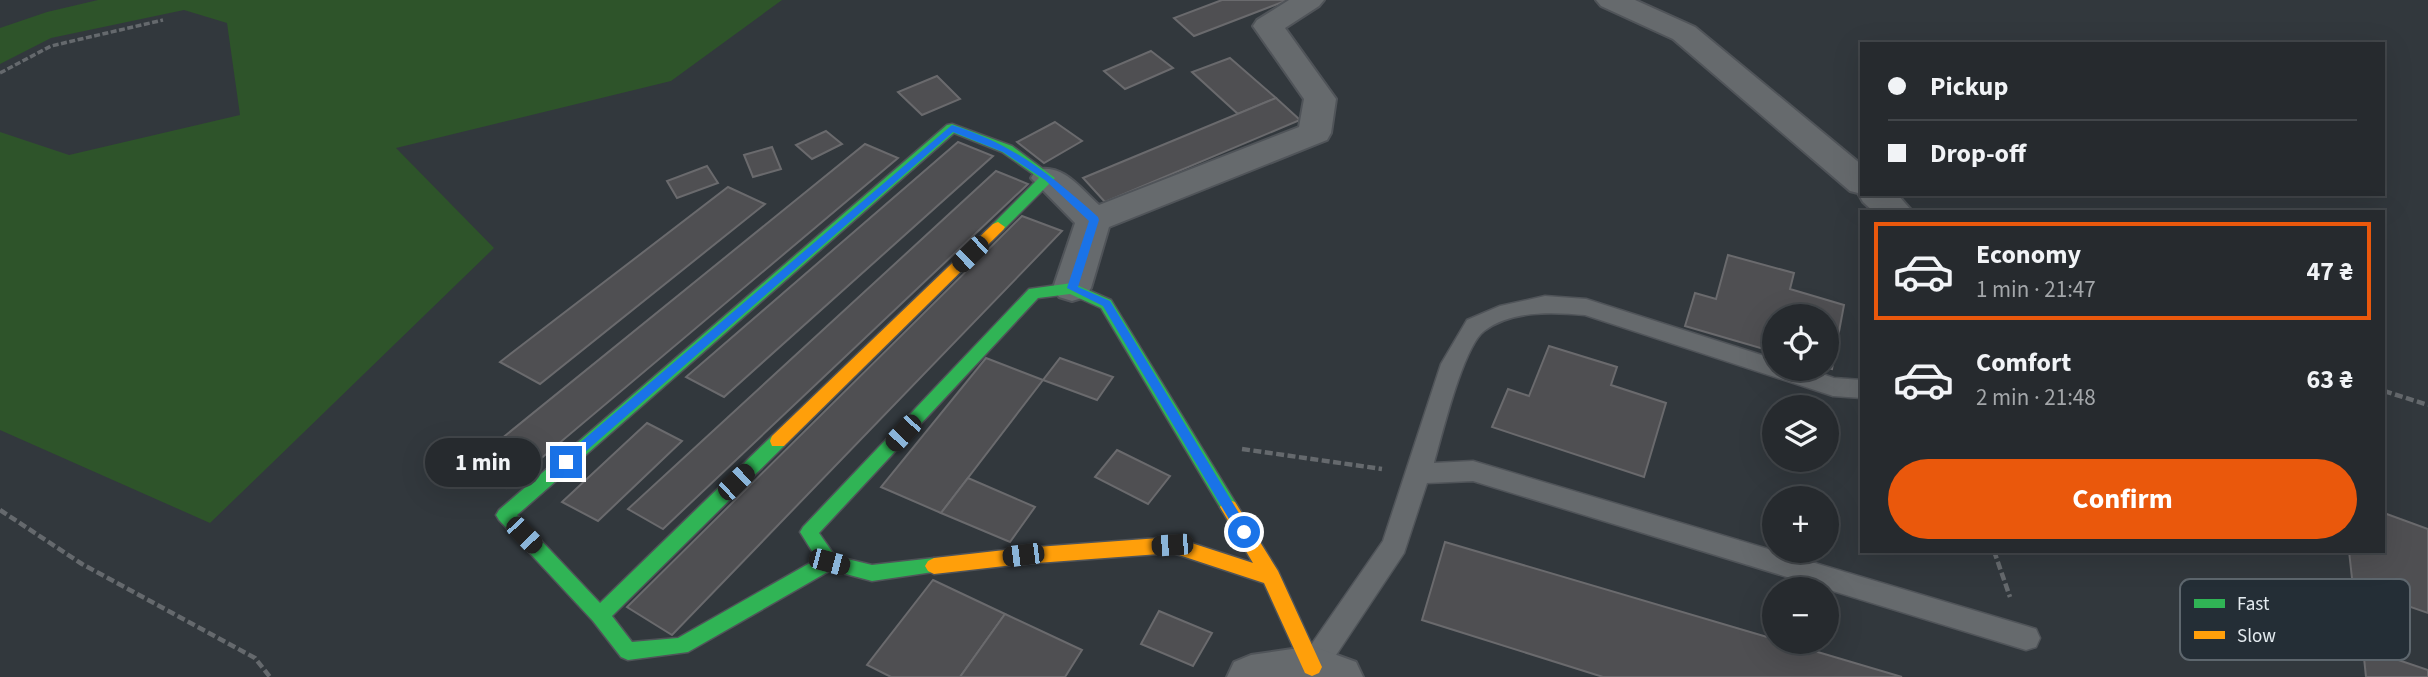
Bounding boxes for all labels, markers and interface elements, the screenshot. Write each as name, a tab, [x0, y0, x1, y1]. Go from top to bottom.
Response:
text: Pickup	[1930, 68, 2008, 105]
text: Drop-off	[1930, 135, 2026, 172]
car	[948, 232, 993, 276]
text: Economy	[1976, 236, 2081, 273]
icon: car	[1892, 240, 1955, 303]
text: 47 ₴	[2307, 253, 2353, 290]
text: 1 min · 21:47	[1976, 273, 2096, 306]
map controls	[1762, 304, 1839, 654]
button: locate	[1762, 304, 1839, 381]
text: Comfort	[1976, 344, 2071, 381]
icon: car	[1892, 348, 1955, 411]
text: 63 ₴	[2307, 361, 2353, 398]
text: 2 min · 21:48	[1976, 381, 2096, 414]
button: layers	[1762, 395, 1839, 472]
car	[881, 410, 926, 456]
callout: 1 min	[426, 438, 542, 486]
text: 1 min	[455, 446, 511, 479]
route end	[550, 446, 582, 478]
button: Confirm	[1888, 459, 2357, 539]
car	[714, 460, 759, 504]
button: +	[1762, 486, 1839, 563]
car	[502, 513, 547, 557]
route start	[1228, 516, 1260, 548]
car	[1151, 533, 1194, 557]
car	[1001, 542, 1046, 568]
car	[806, 546, 853, 578]
button: −	[1762, 577, 1839, 654]
legend	[2180, 579, 2410, 660]
text: Fast	[2237, 591, 2270, 618]
text: Slow	[2237, 623, 2276, 650]

